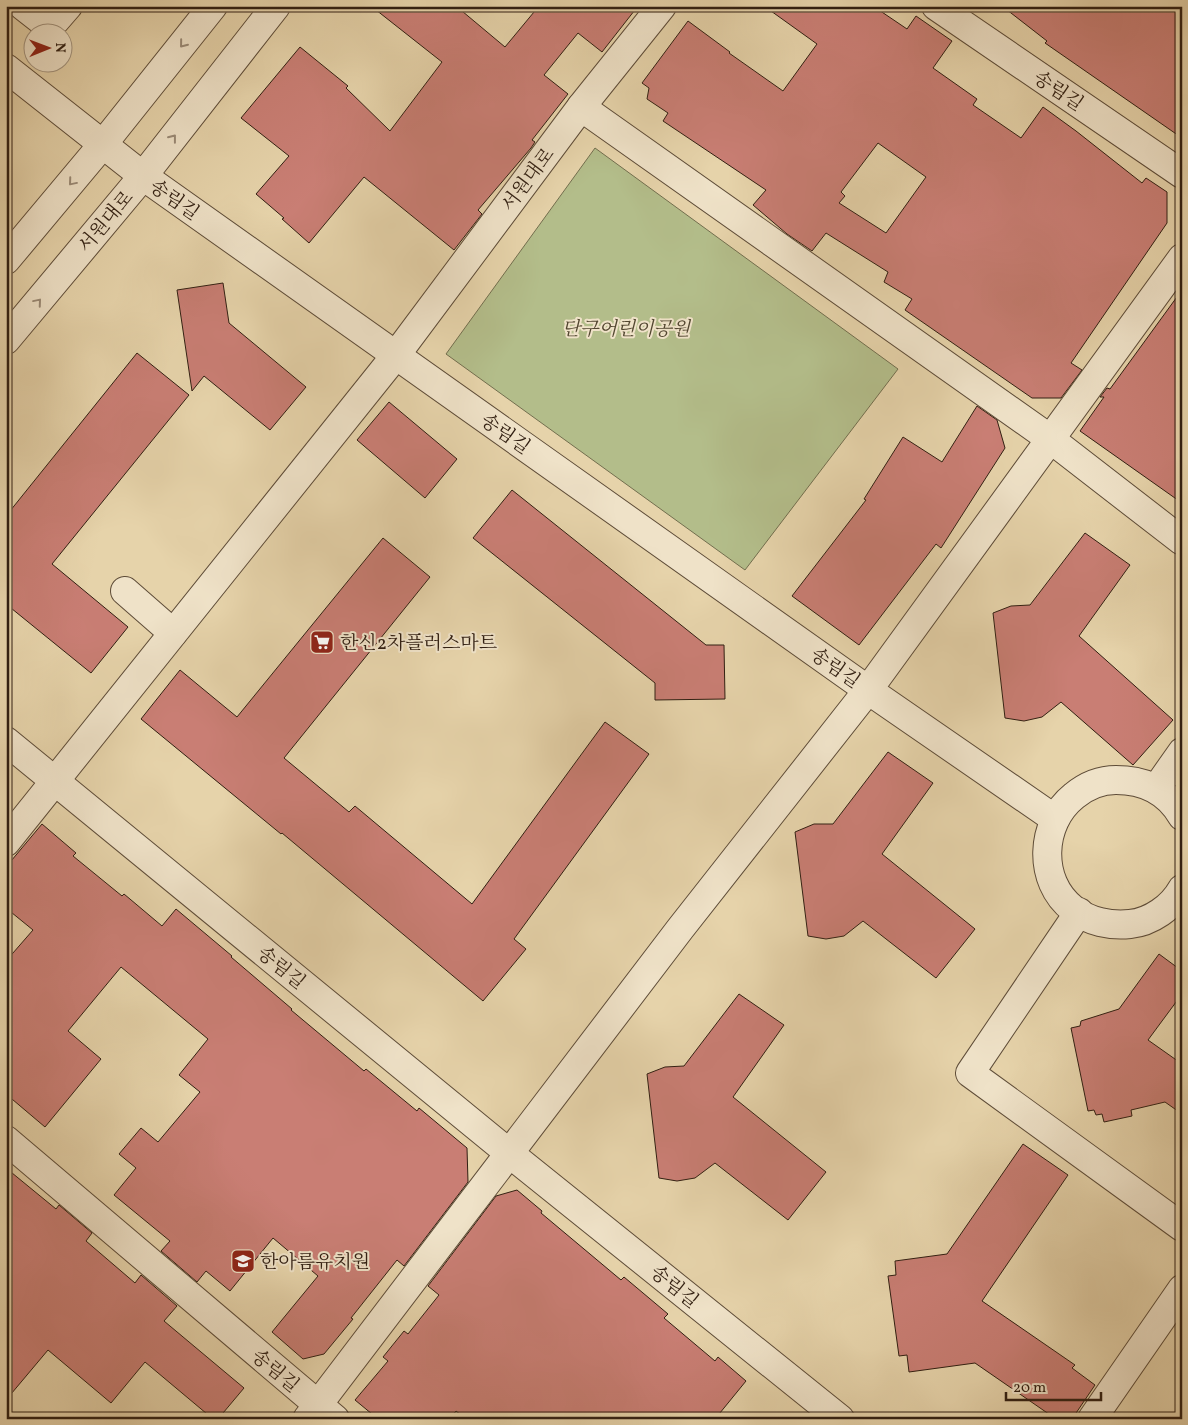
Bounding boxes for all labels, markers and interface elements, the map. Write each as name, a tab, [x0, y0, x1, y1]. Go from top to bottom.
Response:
north arrow	[22, 22, 72, 72]
one-way arrow	[179, 39, 188, 48]
text: N	[50, 43, 69, 53]
street label: 송림길	[1028, 65, 1088, 118]
one-way arrow	[168, 134, 177, 143]
street label: 서원대로	[496, 143, 561, 217]
street label: 송림길	[144, 174, 204, 227]
one-way arrow	[68, 176, 77, 185]
street label: 서원대로	[73, 186, 140, 259]
one-way arrow	[32, 299, 41, 308]
park label: 단구어린이공원	[562, 317, 692, 343]
street label: 송림길	[475, 408, 535, 461]
supermarket icon: 한신2차플러스마트	[309, 629, 335, 655]
place label: 한신2차플러스마트	[340, 631, 497, 657]
street label: 송림길	[805, 642, 865, 695]
street label: 송림길	[251, 941, 310, 996]
school or university icon: 한아름유치원	[230, 1248, 256, 1274]
place label: 한아름유치원	[260, 1250, 370, 1276]
street label: 송림길	[644, 1260, 703, 1315]
street label: 송림길	[245, 1344, 304, 1399]
scale bar	[1006, 1370, 1100, 1402]
text: 20 m	[1013, 1378, 1046, 1399]

